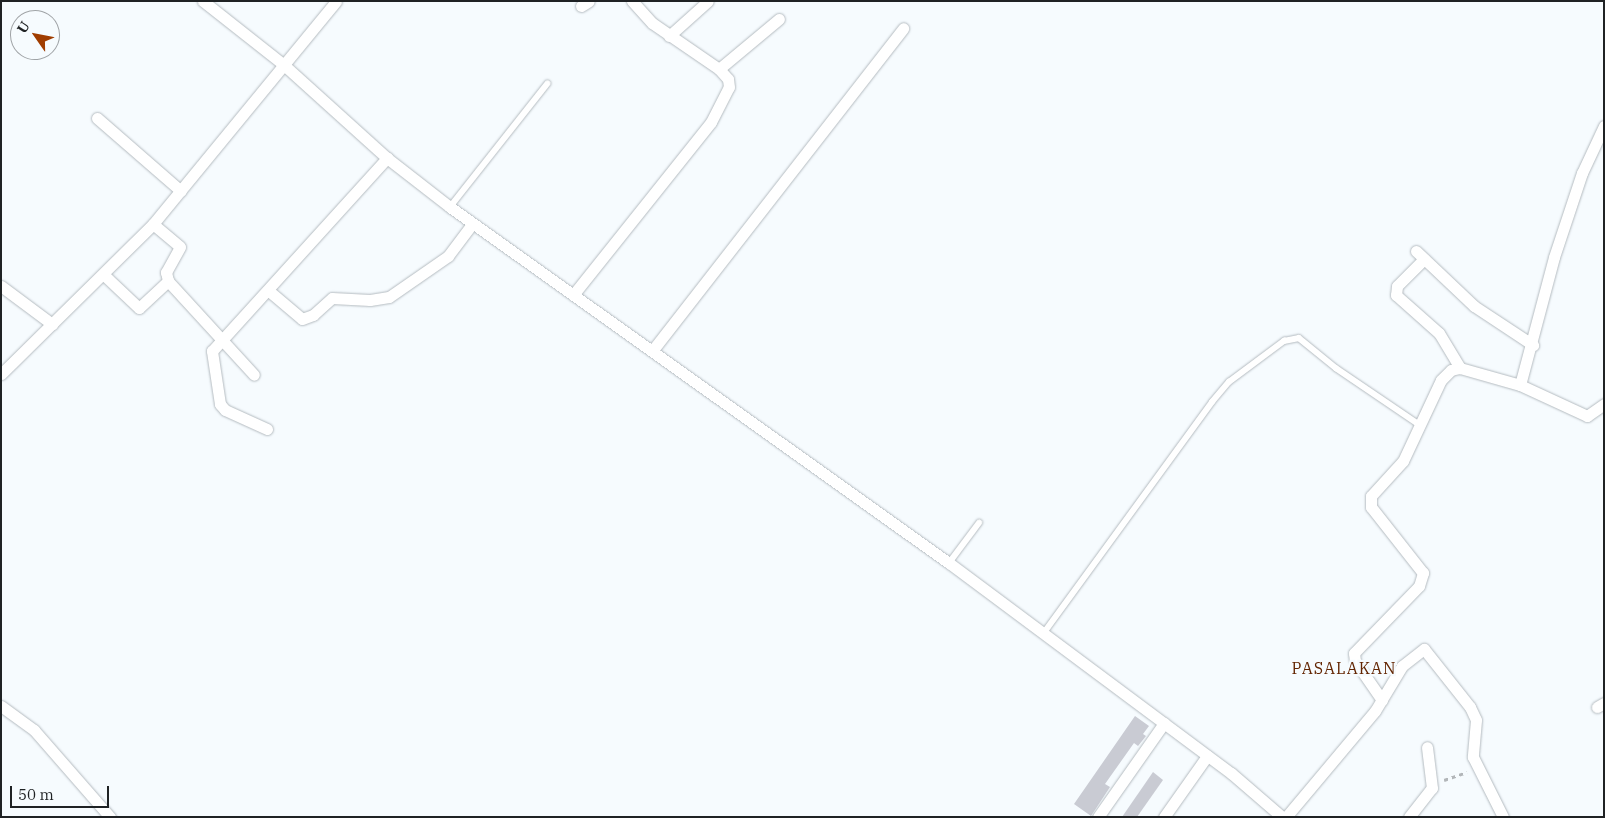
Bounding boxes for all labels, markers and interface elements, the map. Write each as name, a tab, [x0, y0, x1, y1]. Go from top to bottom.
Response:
north arrow	[10, 10, 60, 60]
text: U	[13, 18, 34, 37]
district label: PASALAKAN	[1290, 658, 1398, 678]
scale bar	[12, 776, 111, 808]
text: 50 m	[18, 785, 54, 804]

